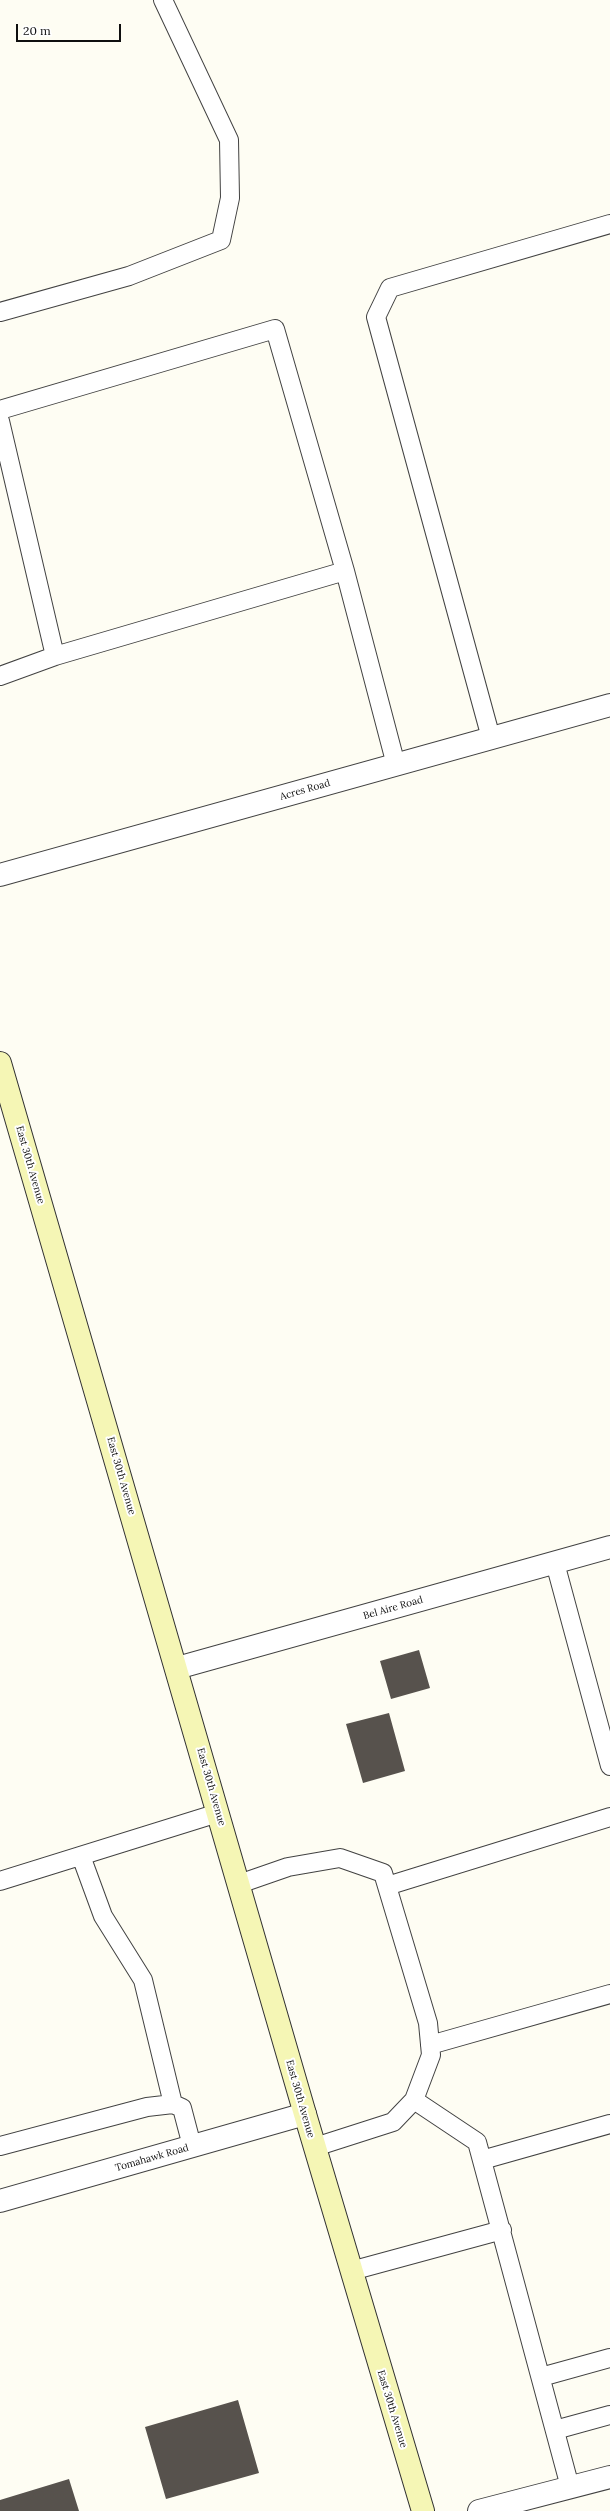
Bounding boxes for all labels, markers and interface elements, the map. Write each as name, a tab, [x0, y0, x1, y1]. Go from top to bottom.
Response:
scale bar	[18, 16, 123, 42]
text: 20 m	[23, 23, 51, 38]
street label: Acres Road	[278, 777, 332, 803]
street label: East 30th Avenue	[13, 1125, 47, 1205]
street label: East 30th Avenue	[104, 1436, 138, 1516]
street label: Bel Aire Road	[362, 1594, 424, 1622]
street label: East 30th Avenue	[194, 1747, 228, 1827]
street label: East 30th Avenue	[283, 2059, 317, 2139]
street label: Tomahawk Road	[114, 2142, 190, 2174]
street label: East 30th Avenue	[374, 2369, 410, 2449]

